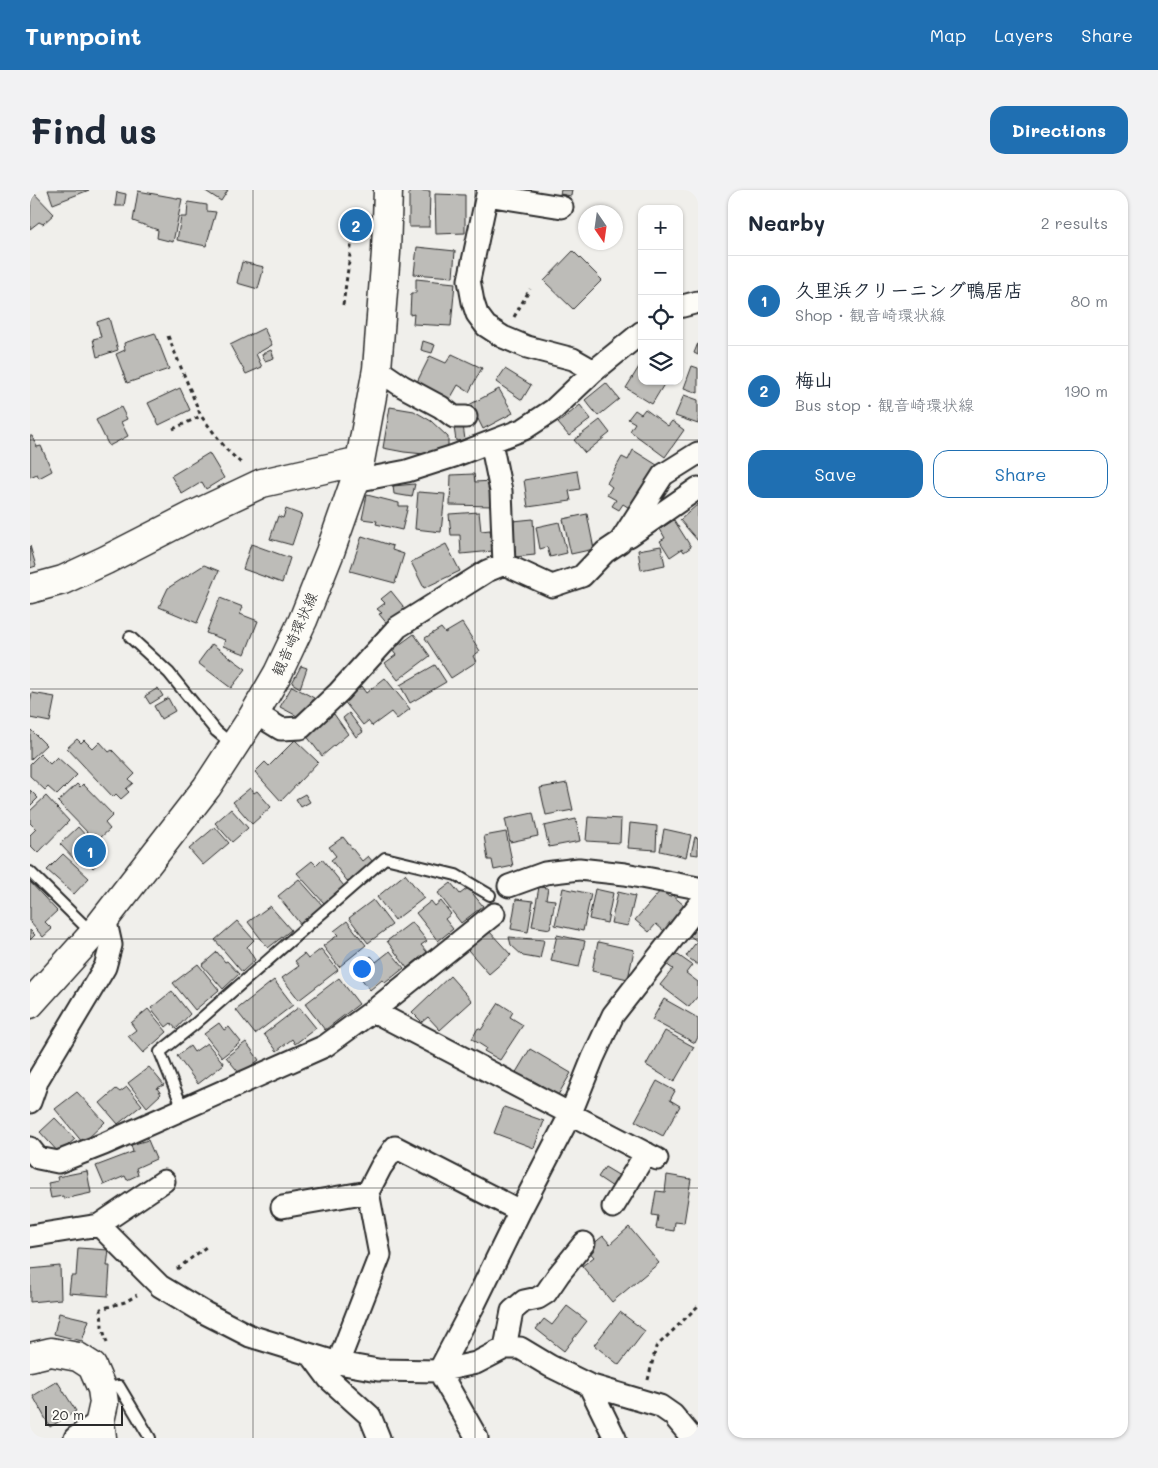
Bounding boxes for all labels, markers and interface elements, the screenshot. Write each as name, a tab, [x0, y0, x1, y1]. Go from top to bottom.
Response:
text: Turnpoint	[25, 20, 141, 51]
text: Map	[930, 23, 966, 47]
text: Layers	[994, 23, 1053, 47]
text: Share	[1081, 23, 1133, 47]
button: Directions	[990, 106, 1128, 154]
text: Find us	[30, 107, 157, 153]
north arrow	[578, 205, 623, 250]
map controls	[638, 205, 683, 385]
button: +	[638, 205, 683, 250]
pin: 2	[340, 206, 372, 244]
text: Nearby	[748, 209, 825, 236]
text: 2 results	[1041, 212, 1108, 233]
button: −	[638, 250, 683, 295]
text: 久里浜クリーニング鴨居店	[795, 277, 1023, 302]
text: 1	[760, 290, 768, 311]
text: 80 m	[1071, 290, 1108, 311]
button: locate	[638, 295, 683, 340]
text: Shop · 観音崎環状線	[795, 304, 946, 325]
button: layers	[638, 340, 683, 385]
text: 梅山	[795, 367, 833, 392]
text: 2	[760, 380, 768, 401]
text: 190 m	[1064, 380, 1108, 401]
text: Bus stop · 観音崎環状線	[795, 394, 974, 415]
button: Save	[748, 450, 923, 498]
button: Share	[933, 450, 1108, 498]
street label: 観音崎環状線	[267, 588, 322, 679]
pin: 1	[74, 832, 106, 870]
your location	[349, 956, 375, 982]
scale bar	[45, 1403, 122, 1426]
text: 20 m	[52, 1405, 84, 1424]

